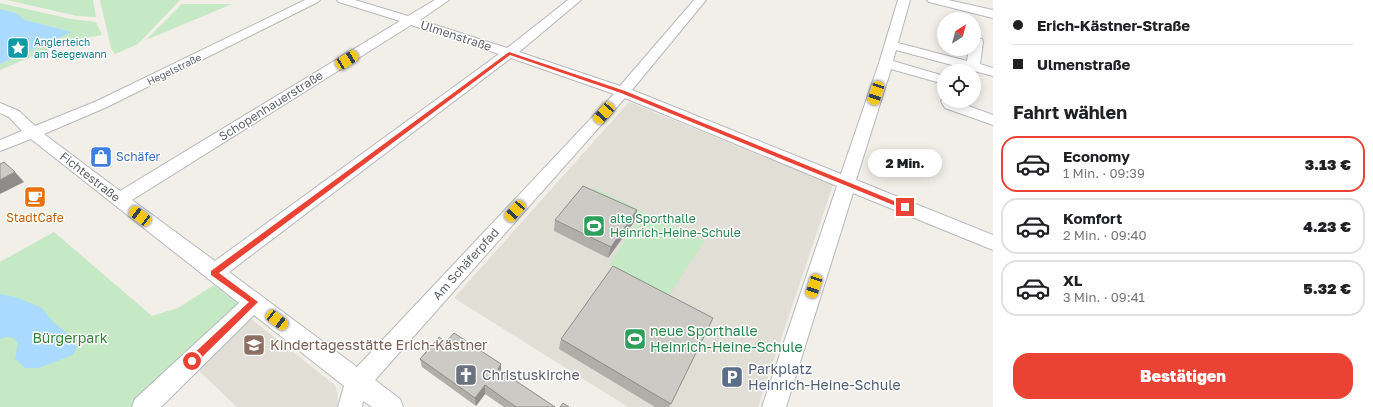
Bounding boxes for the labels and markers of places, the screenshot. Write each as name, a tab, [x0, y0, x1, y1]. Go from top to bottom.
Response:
place icon: Anglerteich am Seegewann	[5, 35, 31, 61]
place label: Anglerteich am Seegewann	[34, 36, 107, 60]
shop icon: Schäfer	[88, 144, 114, 170]
place label: Schäfer	[116, 149, 161, 164]
cafe icon: StadtCafe	[22, 184, 48, 210]
place label: StadtCafe	[6, 210, 64, 225]
place label: alte Sporthalle Heinrich-Heine-Schule	[610, 211, 741, 240]
sports icon: alte Sporthalle Heinrich-Heine-Schule	[581, 213, 607, 239]
place label: neue Sporthalle Heinrich-Heine-Schule	[650, 322, 803, 355]
sports icon: neue Sporthalle Heinrich-Heine-Schule	[622, 326, 648, 352]
school or university icon: Kindertagesstätte Erich-Kästner	[241, 332, 267, 358]
place label: Kindertagesstätte Erich-Kästner	[270, 336, 488, 353]
place label: Parkplatz Heinrich-Heine-Schule	[748, 360, 901, 393]
church icon: Christuskirche	[453, 362, 479, 388]
parking icon: Parkplatz Heinrich-Heine-Schule	[719, 364, 745, 390]
place label: Christuskirche	[482, 366, 580, 383]

